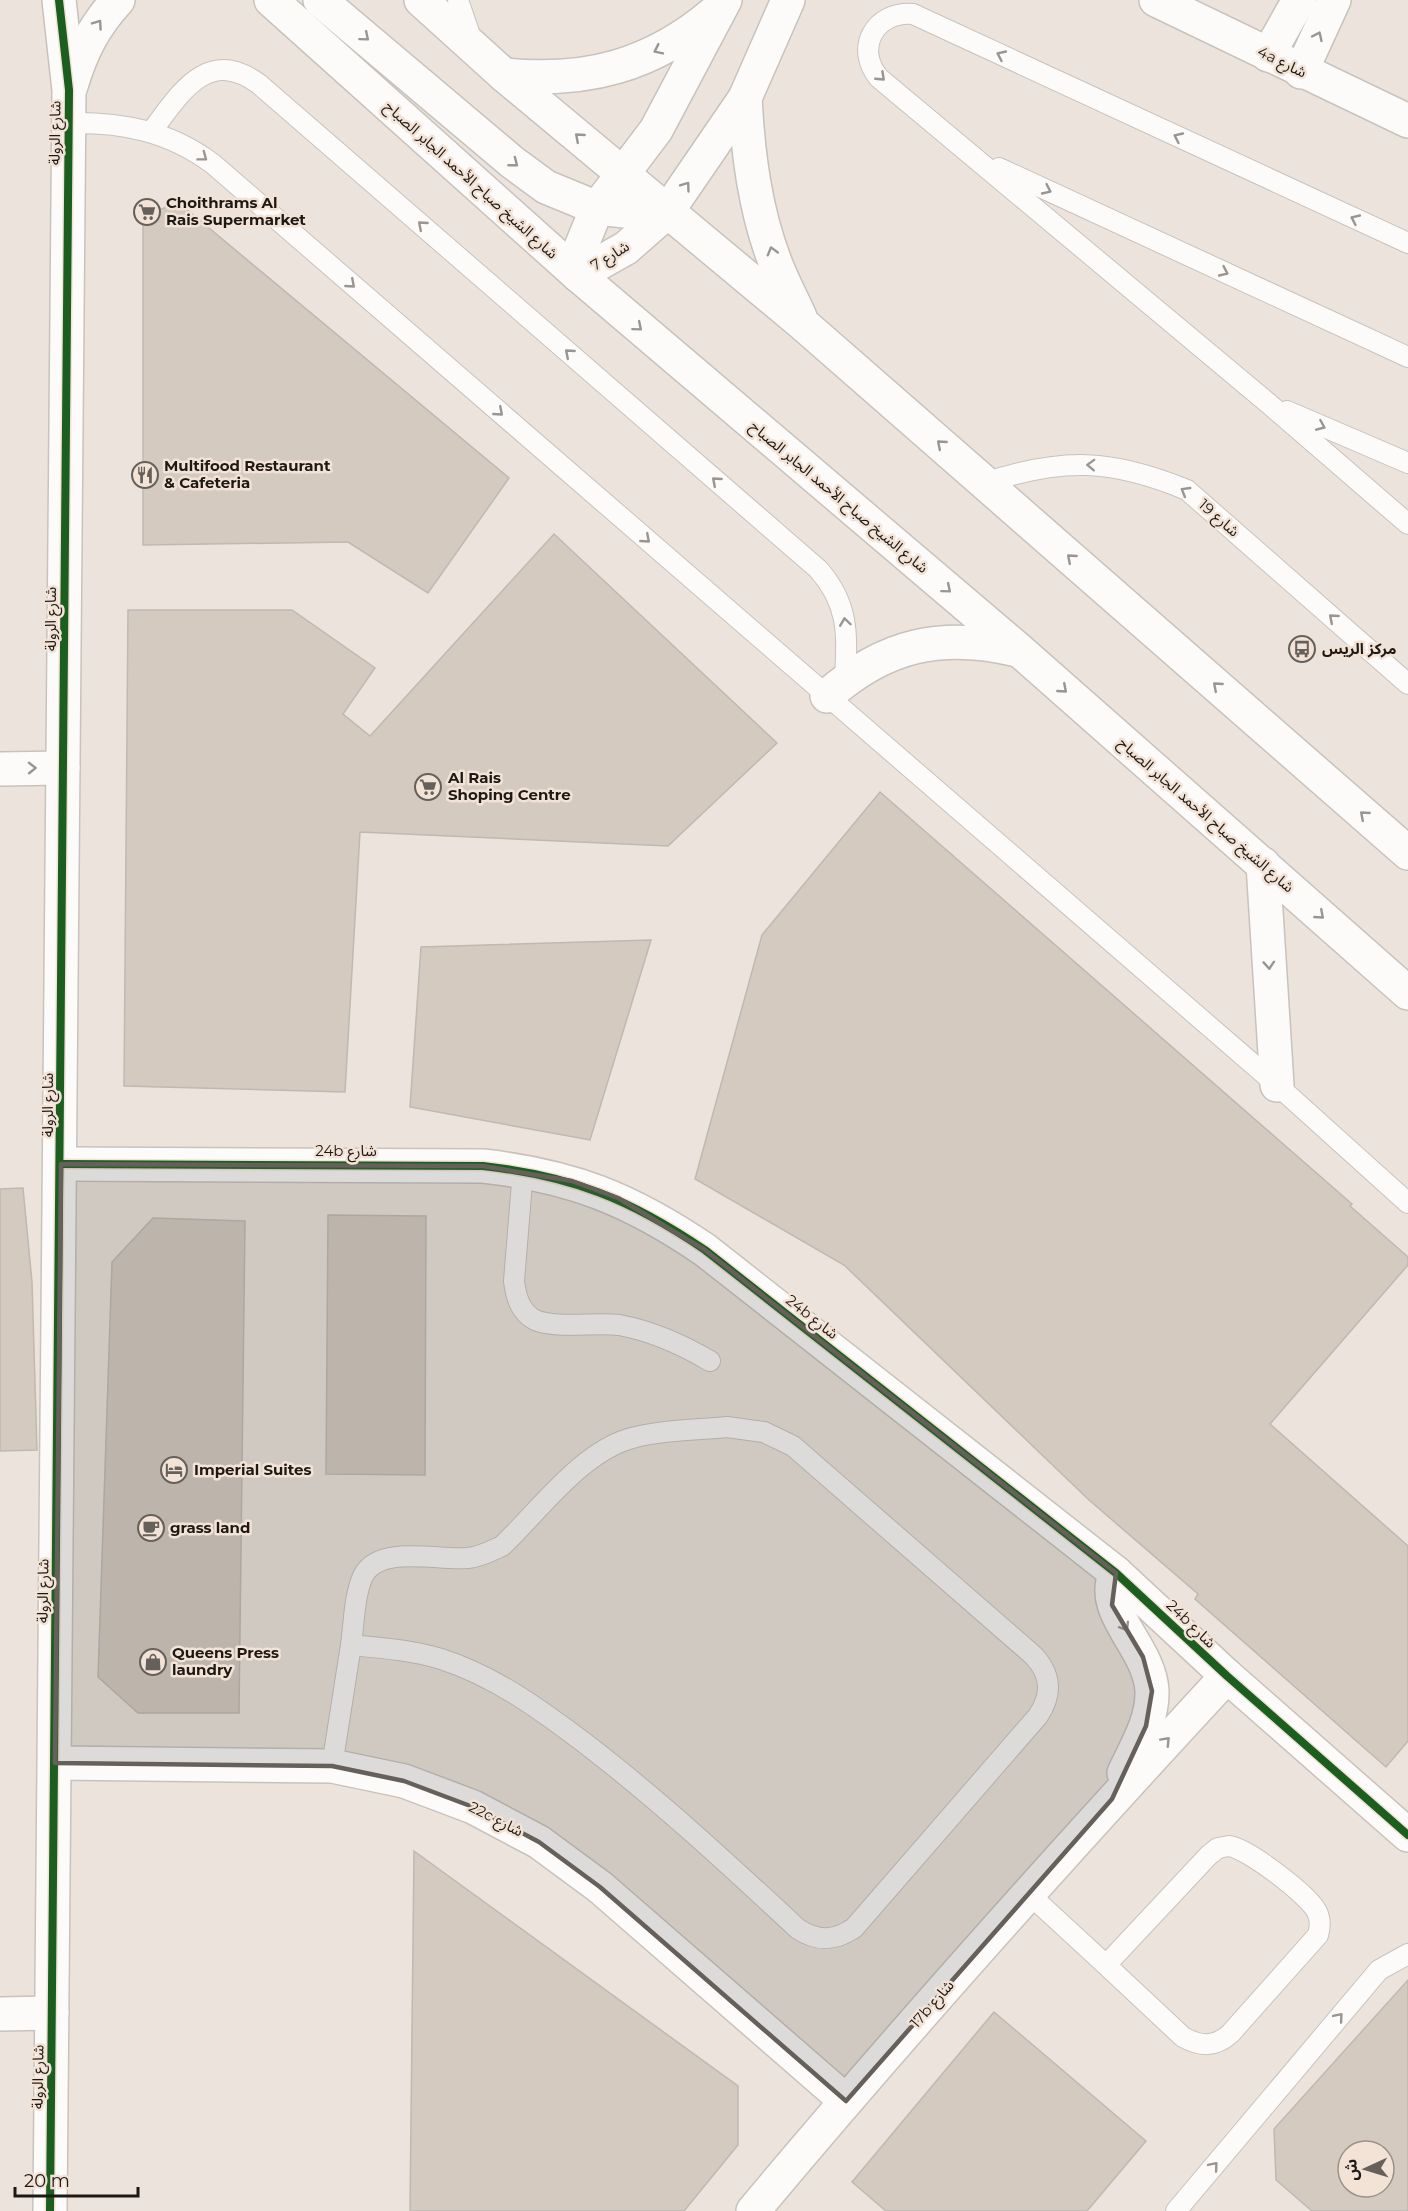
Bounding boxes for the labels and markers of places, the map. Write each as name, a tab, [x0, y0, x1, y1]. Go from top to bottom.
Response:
place label: Choithrams Al Rais Supermarket	[166, 193, 306, 229]
supermarket icon: Choithrams Al Rais Supermarket	[132, 197, 162, 227]
place label: Multifood Restaurant & Cafeteria	[164, 456, 331, 492]
restaurant icon: Multifood Restaurant & Cafeteria	[130, 460, 160, 490]
bus stop icon: مركز الريس	[1287, 634, 1317, 664]
place label: مركز الريس	[1322, 639, 1397, 658]
place label: Al Rais Shoping Centre	[447, 768, 571, 804]
supermarket icon: Al Rais Shoping Centre	[413, 772, 443, 802]
hotel icon: Imperial Suites	[159, 1455, 189, 1485]
place label: Imperial Suites	[194, 1460, 312, 1479]
cafe icon: grass land	[136, 1513, 166, 1543]
place label: grass land	[170, 1518, 250, 1537]
place label: Queens Press laundry	[172, 1643, 279, 1679]
shop icon: Queens Press laundry	[138, 1647, 168, 1677]

